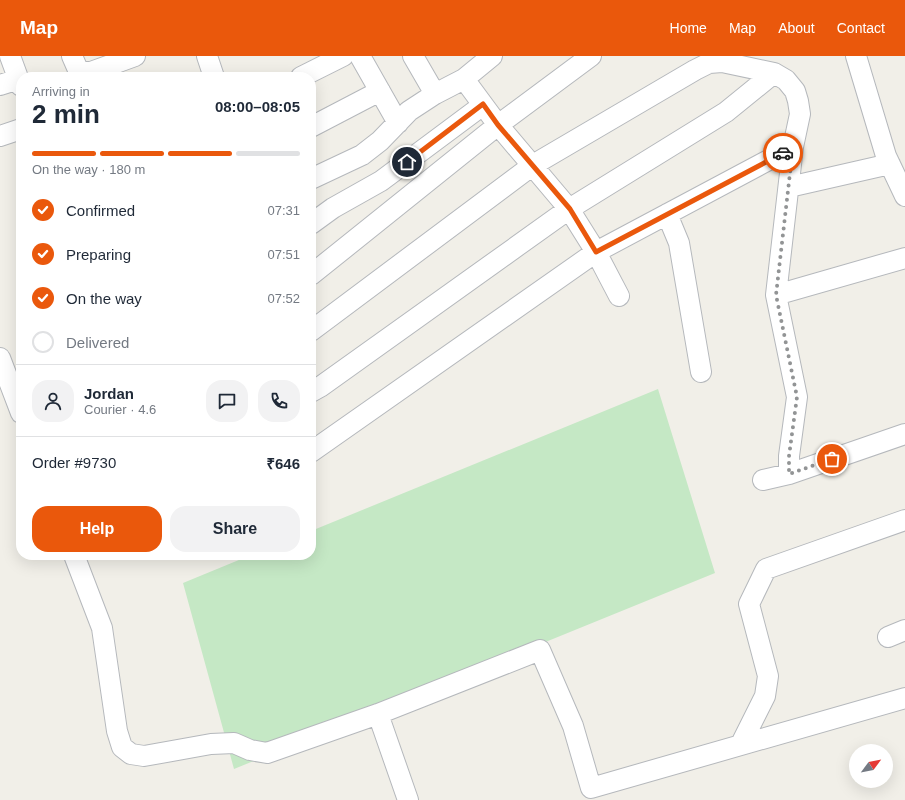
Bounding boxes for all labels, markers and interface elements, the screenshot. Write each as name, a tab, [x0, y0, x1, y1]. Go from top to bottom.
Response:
text: Map	[20, 17, 58, 38]
text: Home	[670, 20, 707, 36]
text: Map	[729, 20, 756, 36]
text: About	[778, 20, 815, 36]
text: Contact	[837, 20, 885, 36]
text: Arriving in	[32, 84, 90, 99]
text: 08:00–08:05	[215, 98, 300, 115]
text: 2 min	[32, 99, 100, 129]
courier	[763, 133, 803, 173]
icon: car	[772, 142, 794, 164]
pin	[390, 145, 424, 179]
icon: home	[396, 151, 418, 173]
text: On the way · 180 m	[32, 162, 145, 177]
icon: check	[32, 199, 54, 221]
text: Confirmed	[66, 202, 135, 219]
text: 07:31	[267, 203, 300, 218]
icon: check	[32, 243, 54, 265]
text: Preparing	[66, 246, 131, 263]
text: 07:51	[267, 247, 300, 262]
icon: check	[32, 287, 54, 309]
text: On the way	[66, 290, 142, 307]
text: 07:52	[267, 291, 300, 306]
text: Delivered	[66, 334, 129, 351]
button: person	[32, 380, 74, 422]
button: chat	[206, 380, 248, 422]
button: phone	[258, 380, 300, 422]
text: Jordan	[84, 385, 134, 402]
text: Courier · 4.6	[84, 402, 156, 417]
pin	[815, 442, 849, 476]
icon: bag	[821, 448, 843, 470]
text: Order #9730	[32, 454, 116, 471]
text: ₹646	[266, 455, 300, 472]
button: Help	[32, 506, 162, 552]
button: Share	[170, 506, 300, 552]
north arrow	[849, 744, 893, 788]
map controls	[849, 744, 893, 788]

